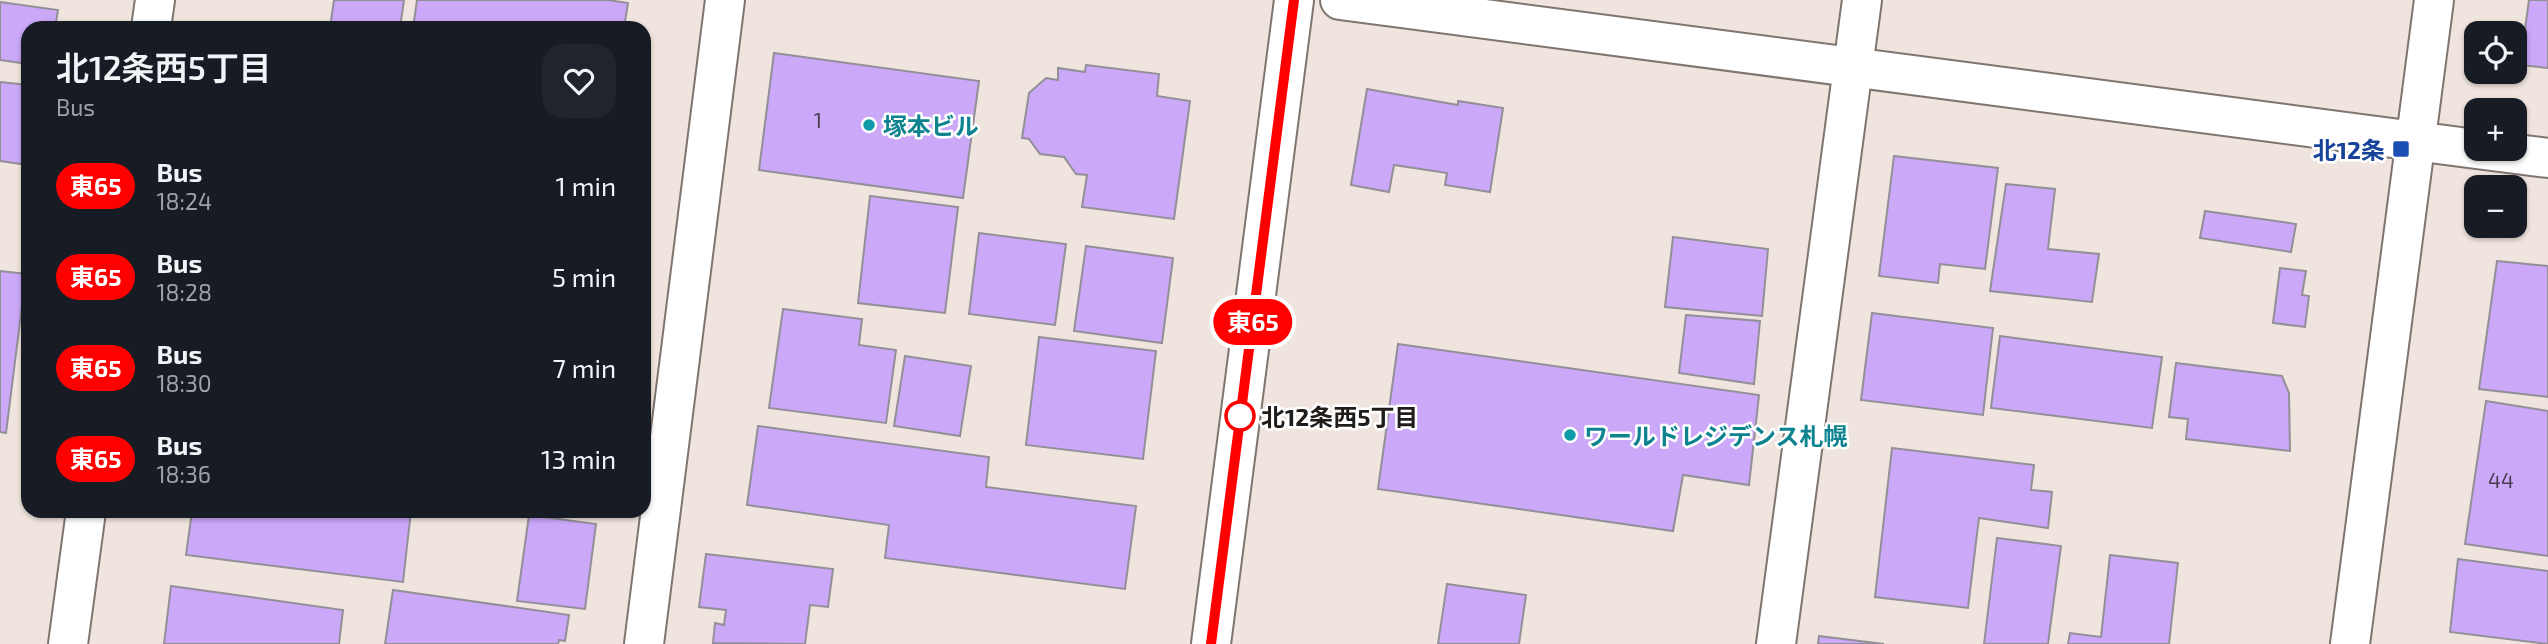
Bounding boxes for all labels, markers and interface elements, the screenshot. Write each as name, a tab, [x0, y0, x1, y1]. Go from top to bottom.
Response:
map controls	[2464, 21, 2527, 238]
button: locate	[2464, 21, 2527, 84]
button: heart	[542, 44, 616, 118]
text: 北12条西5丁目	[56, 47, 272, 87]
text: Bus	[56, 93, 95, 121]
button: +	[2464, 98, 2527, 161]
house number: 1	[814, 107, 822, 132]
place label: 塚本ビル	[883, 111, 979, 140]
marker: 塚本ビル	[861, 117, 877, 133]
place label: 北12条	[2313, 135, 2385, 164]
marker: 北12条	[2391, 139, 2411, 159]
text: Bus	[156, 156, 202, 187]
text: 1 min	[556, 170, 616, 201]
text: 東65	[70, 171, 121, 200]
button: −	[2464, 175, 2527, 238]
text: 18:24	[156, 187, 212, 215]
text: Bus	[156, 247, 202, 278]
text: 5 min	[552, 261, 616, 292]
text: 東65	[70, 262, 121, 291]
text: 18:28	[156, 278, 212, 306]
line badge: 東65	[1213, 299, 1293, 345]
text: 東65	[1227, 307, 1279, 336]
text: Bus	[156, 338, 202, 369]
text: 7 min	[553, 352, 616, 383]
text: 東65	[70, 353, 121, 382]
text: 18:30	[156, 369, 212, 397]
marker: 北12条西5丁目	[1225, 401, 1255, 431]
place label: 北12条西5丁目	[1261, 402, 1419, 431]
place label: ワールドレジデンス札幌	[1584, 421, 1848, 450]
marker: ワールドレジデンス札幌	[1562, 427, 1578, 443]
text: Bus	[156, 429, 202, 460]
text: 13 min	[541, 443, 616, 474]
text: 東65	[70, 444, 121, 473]
text: 18:36	[156, 460, 211, 488]
house number: 44	[2488, 467, 2514, 492]

